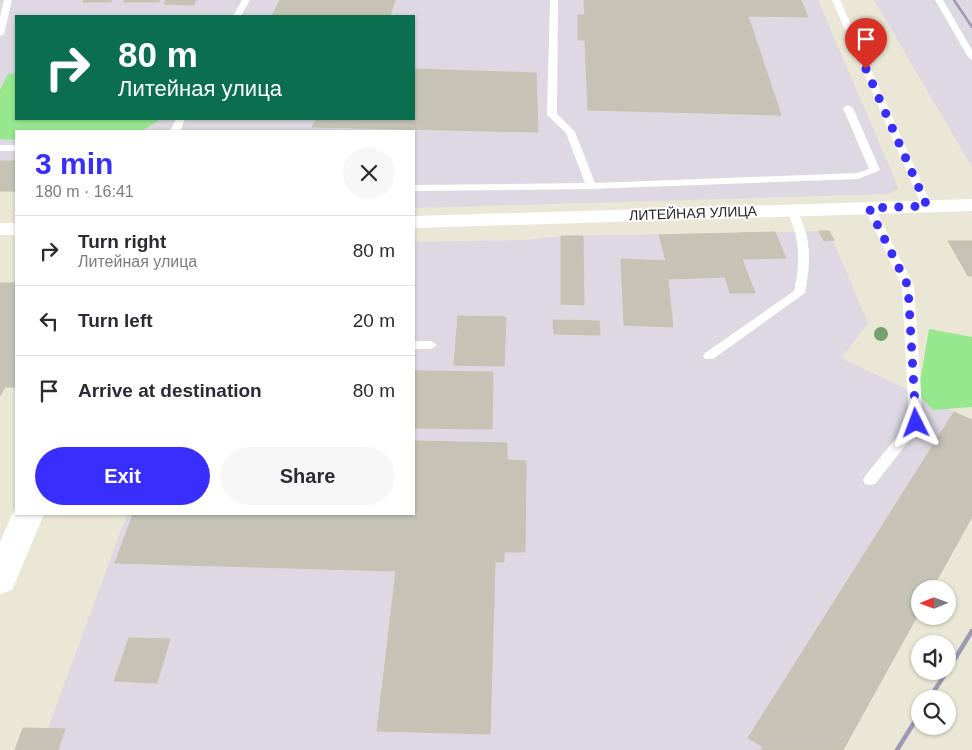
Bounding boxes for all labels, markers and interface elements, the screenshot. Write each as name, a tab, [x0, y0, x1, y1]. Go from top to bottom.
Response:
pin	[845, 18, 887, 69]
icon: arrive	[852, 25, 880, 53]
icon: right	[35, 35, 100, 100]
text: 80 m	[118, 35, 198, 74]
text: Литейная улица	[118, 76, 282, 101]
text: 3 min	[35, 147, 113, 180]
button: close	[343, 147, 395, 199]
text: 180 m · 16:41	[35, 183, 134, 200]
street label: ЛИТЕЙНАЯ УЛИЦА	[629, 202, 758, 223]
text: Turn right	[78, 231, 166, 252]
icon: right	[35, 237, 63, 265]
text: 80 m	[353, 240, 395, 261]
text: Литейная улица	[78, 253, 197, 270]
icon: left	[35, 307, 63, 335]
text: Turn left	[78, 310, 153, 331]
text: 20 m	[353, 310, 395, 331]
icon: arrive	[35, 377, 63, 405]
text: Arrive at destination	[78, 380, 262, 401]
text: 80 m	[353, 380, 395, 401]
position arrow	[889, 396, 941, 448]
button: Exit	[35, 447, 210, 505]
button: Share	[220, 447, 395, 505]
north arrow	[911, 580, 956, 625]
map controls	[911, 580, 956, 735]
button: sound	[911, 635, 956, 680]
button: search	[911, 690, 956, 735]

